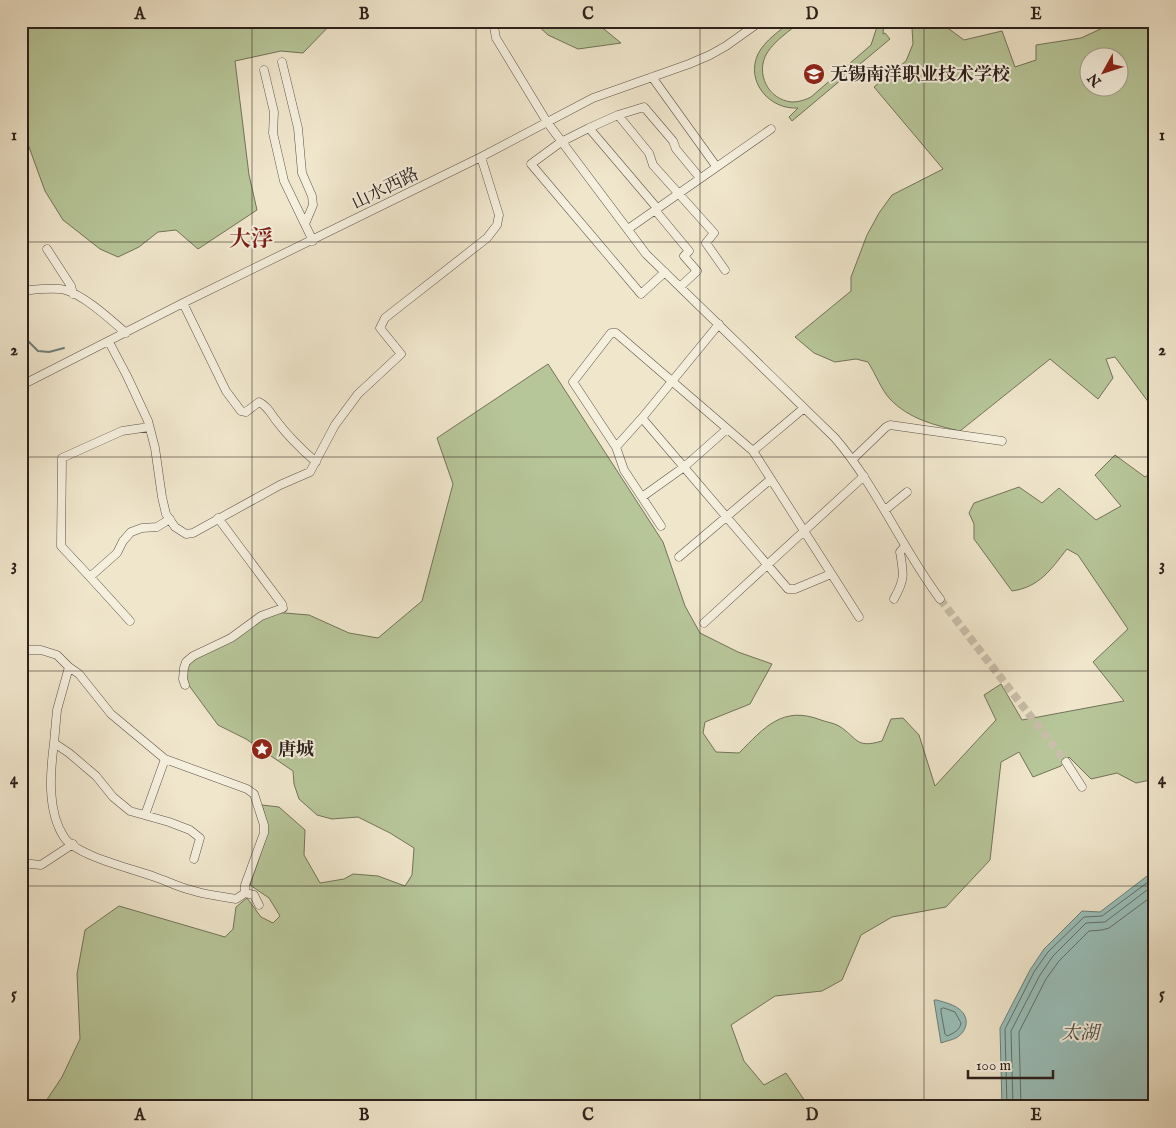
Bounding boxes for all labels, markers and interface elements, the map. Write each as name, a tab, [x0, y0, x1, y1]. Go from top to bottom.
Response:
text: A	[134, 5, 147, 25]
text: B	[359, 5, 370, 25]
text: C	[582, 5, 594, 25]
text: D	[806, 5, 819, 25]
text: E	[1030, 5, 1042, 25]
north arrow	[1078, 48, 1128, 98]
school or university icon: 无锡南洋职业技术学校	[802, 62, 826, 86]
place label: 无锡南洋职业技术学校	[830, 64, 1010, 87]
text: N	[1084, 69, 1106, 91]
text: 1	[11, 126, 17, 146]
text: 1	[1159, 126, 1165, 146]
street label: 山水西路	[348, 163, 423, 215]
district label: 大浮	[229, 226, 273, 254]
text: 2	[10, 341, 18, 361]
text: 2	[1158, 341, 1166, 361]
text: 3	[11, 556, 17, 576]
text: 3	[1159, 556, 1165, 576]
place icon: 唐城	[250, 737, 274, 761]
place label: 唐城	[278, 739, 314, 762]
text: 4	[10, 770, 19, 790]
text: 4	[1158, 770, 1167, 790]
text: 5	[11, 985, 17, 1005]
text: 5	[1159, 985, 1165, 1005]
water label: 太湖	[1061, 1022, 1102, 1046]
scale bar	[968, 1048, 1054, 1080]
text: 100 m	[976, 1056, 1012, 1075]
text: A	[134, 1106, 147, 1126]
text: B	[359, 1106, 370, 1126]
text: C	[582, 1106, 594, 1126]
text: D	[806, 1106, 819, 1126]
text: E	[1030, 1106, 1042, 1126]

